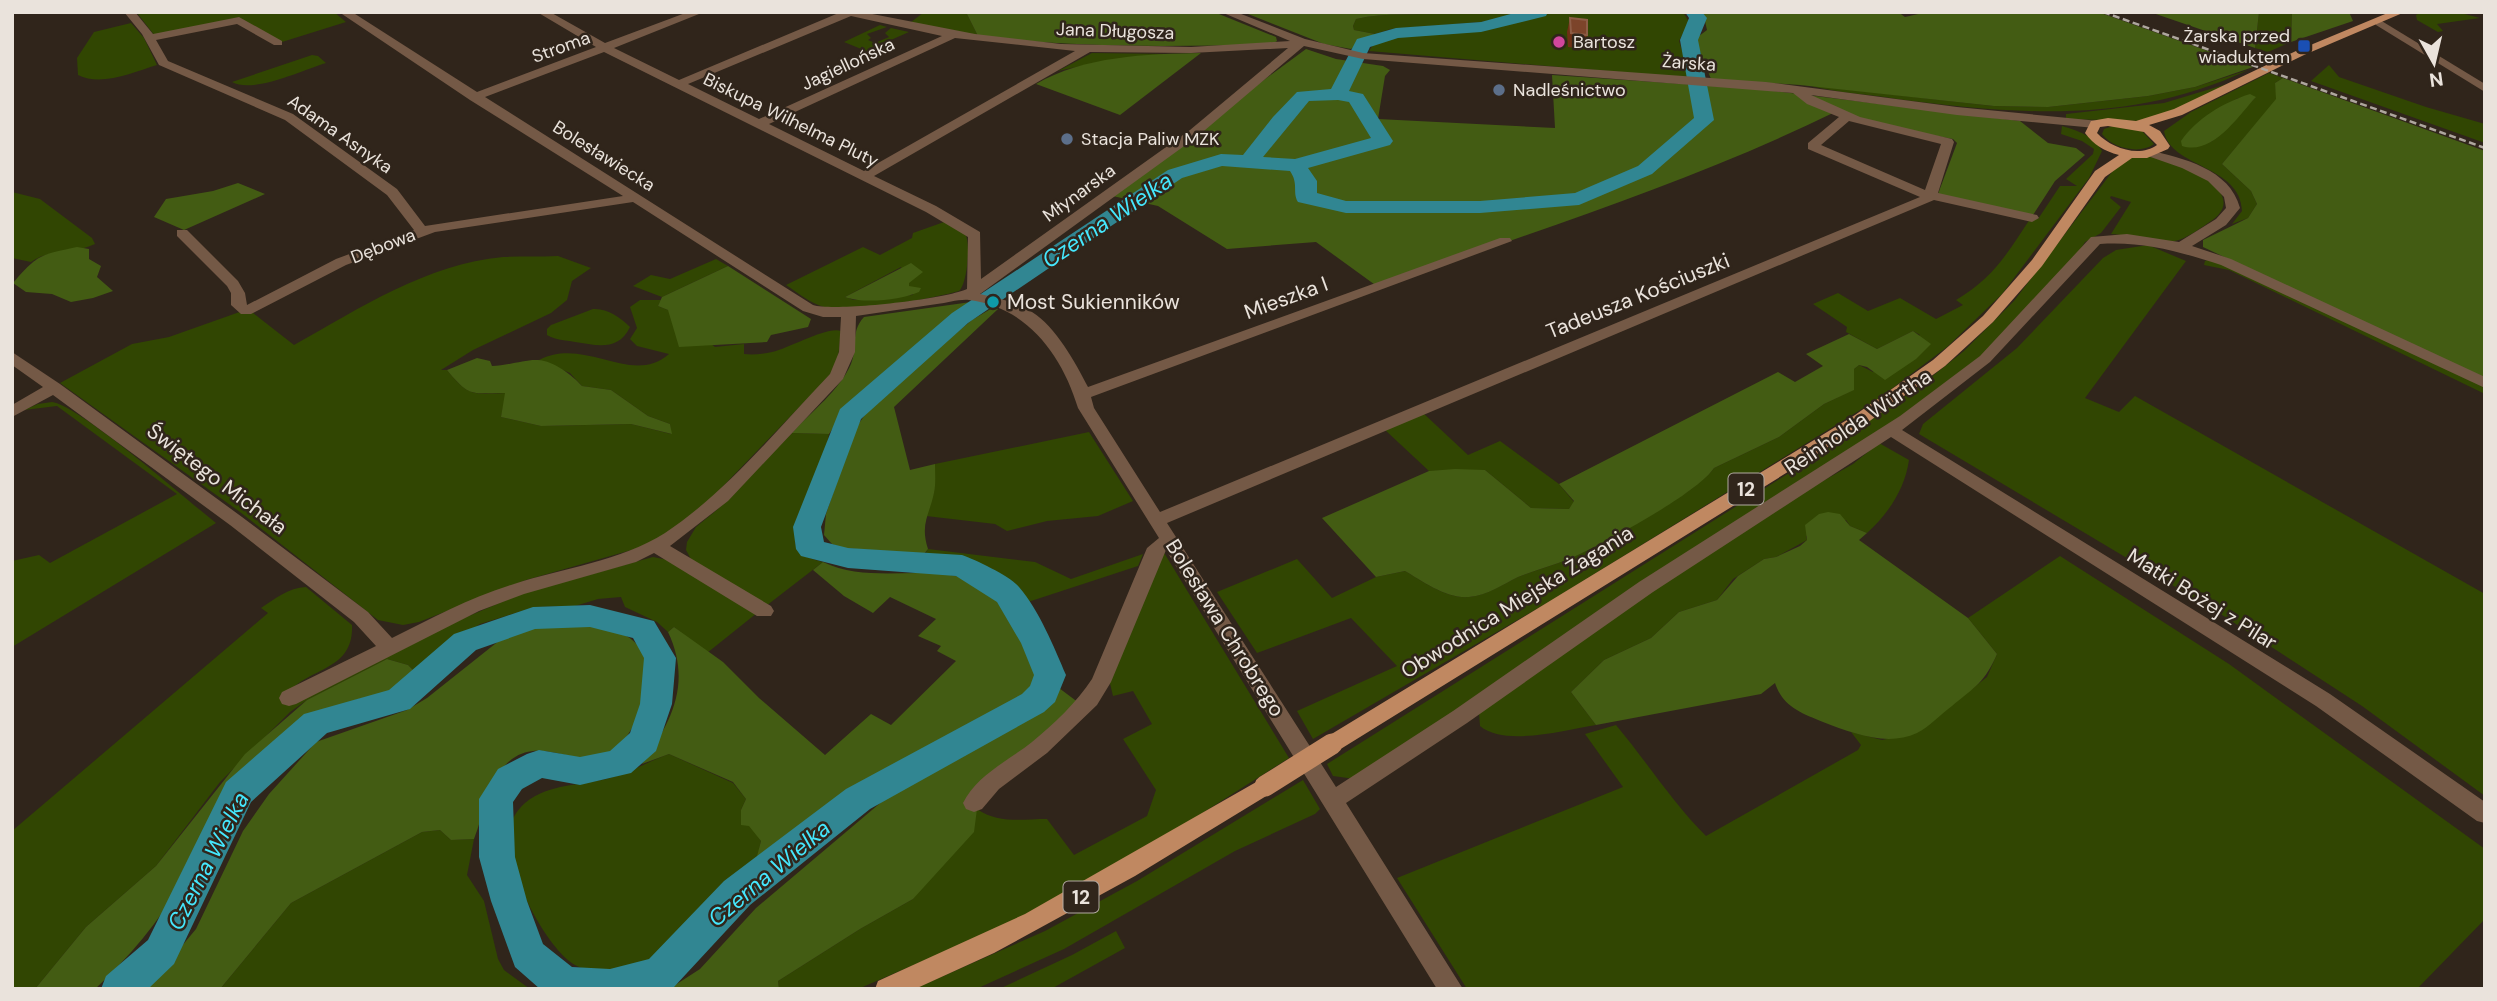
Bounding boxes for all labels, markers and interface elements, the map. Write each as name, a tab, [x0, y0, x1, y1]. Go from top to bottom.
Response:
street label: Jana Długosza	[1055, 17, 1175, 45]
place label: Żarska przed wiaduktem	[2184, 24, 2290, 69]
street label: Stroma	[529, 25, 593, 69]
north arrow	[2399, 28, 2469, 98]
place label: Bartosz	[1573, 30, 1635, 54]
street label: Jagiellońska	[797, 32, 899, 96]
marker: Bartosz	[1551, 34, 1567, 50]
marker: Żarska przed wiaduktem	[2296, 38, 2312, 54]
street label: Żarska	[1661, 49, 1717, 77]
text: N	[2428, 66, 2445, 93]
street label: Biskupa Wilhelma Pluty	[699, 67, 883, 173]
place label: Nadleśnictwo	[1513, 78, 1626, 102]
marker: Nadleśnictwo	[1491, 82, 1507, 98]
street label: Adama Asnyka	[283, 89, 397, 179]
street label: Bolesławiecka	[548, 115, 660, 197]
place label: Stacja Paliw MZK	[1081, 127, 1220, 151]
marker: Stacja Paliw MZK	[1059, 131, 1075, 147]
street label: Młynarska	[1038, 159, 1120, 227]
water label: Czerna Wielka	[1036, 165, 1178, 275]
street label: Dębowa	[347, 223, 419, 269]
street label: Tadeusza Kościuszki	[1542, 246, 1734, 346]
street label: Mieszka I	[1240, 270, 1332, 326]
place label: Most Sukienników	[1007, 288, 1180, 316]
marker: Most Sukienników	[985, 294, 1001, 310]
street label: Reinholda Würtha	[1779, 362, 1937, 482]
street label: Świętego Michała	[141, 417, 293, 541]
road number: 12	[1728, 474, 1764, 504]
street label: Obwodnica Miejska Żagania	[1396, 519, 1638, 685]
street label: Bolesława Chrobrego	[1159, 534, 1291, 722]
street label: Matki Bożej z Pilar	[2122, 542, 2282, 657]
water label: Czerna Wielka	[160, 787, 256, 935]
water label: Czerna Wielka	[701, 813, 837, 933]
road number: 12	[1064, 882, 1098, 912]

